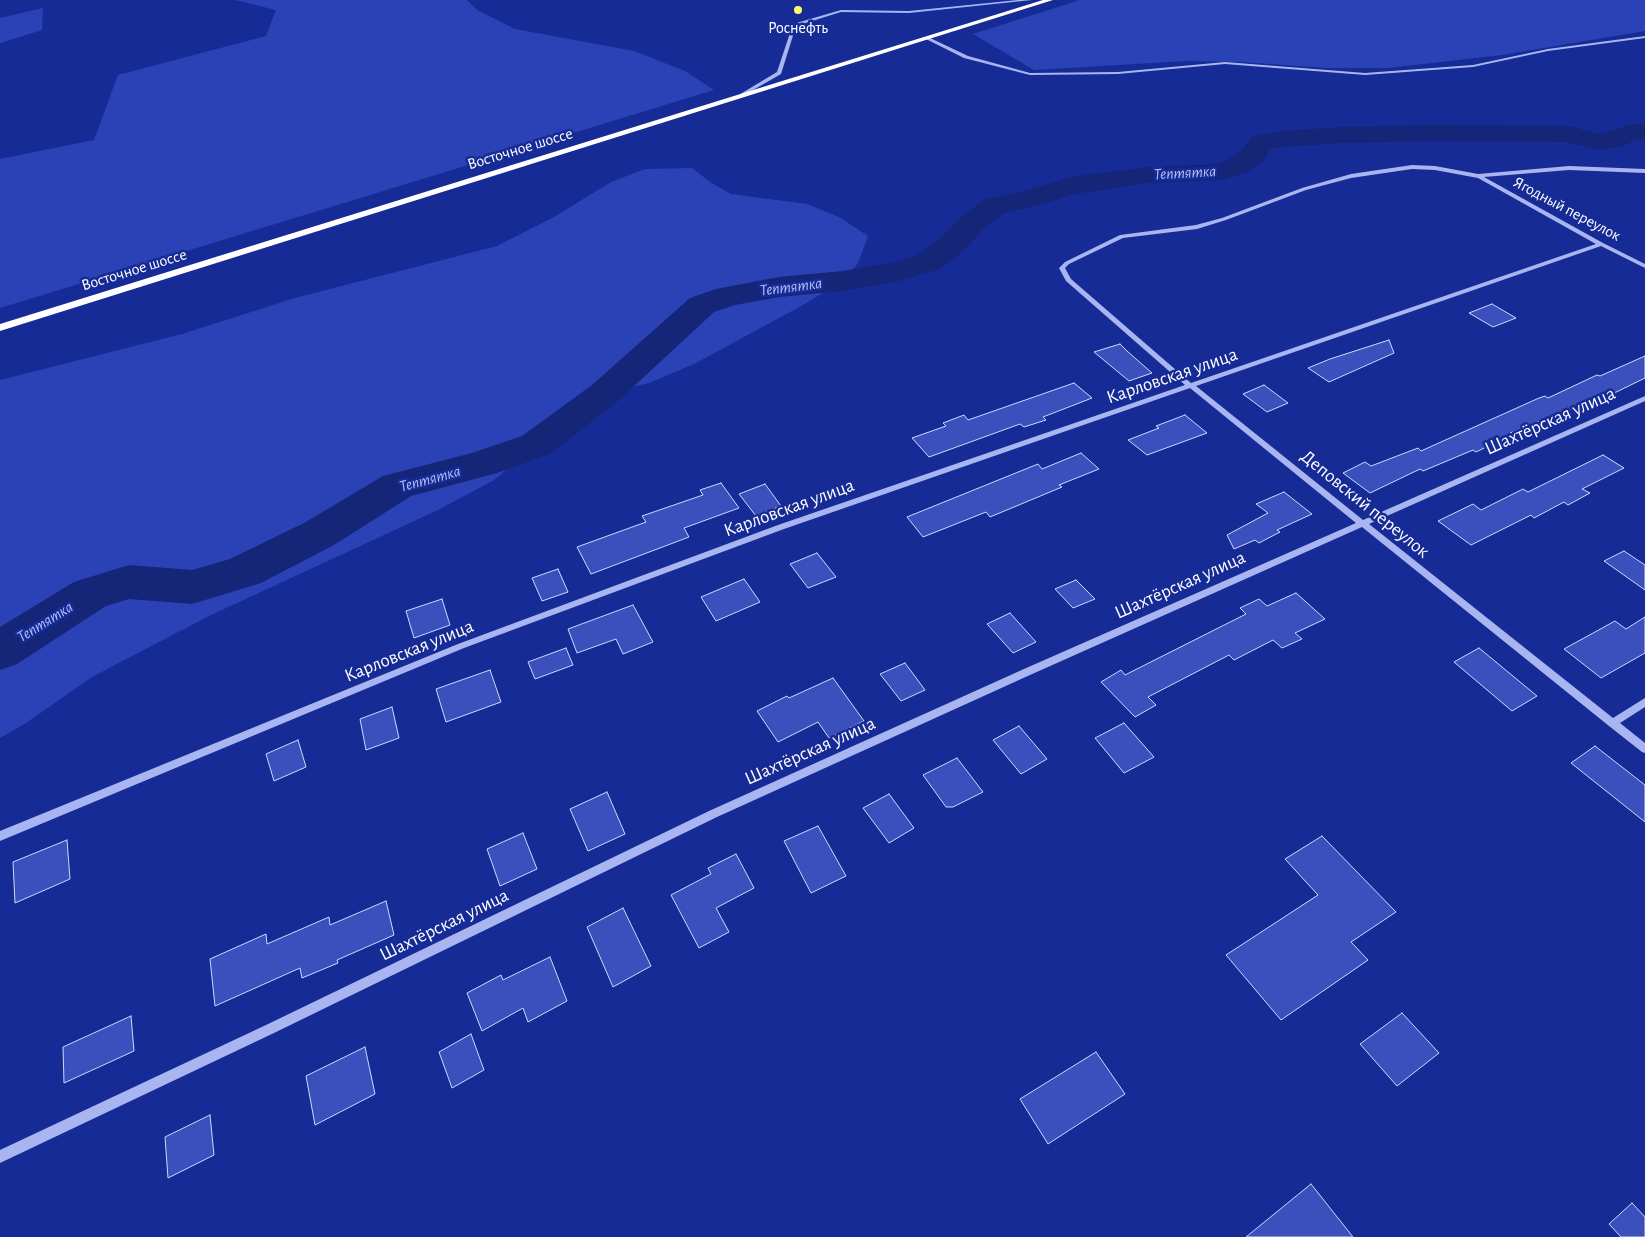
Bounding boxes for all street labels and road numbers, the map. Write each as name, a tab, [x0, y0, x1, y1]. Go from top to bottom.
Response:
street label: Восточное шоссе	[465, 124, 575, 174]
street label: Ягодный переулок	[1510, 173, 1624, 245]
street label: Восточное шоссе	[79, 245, 189, 295]
street label: Карловская улица	[1103, 343, 1241, 409]
street label: Шахтёрская улица	[1481, 382, 1619, 460]
street label: Деповский переулок	[1296, 445, 1434, 563]
street label: Карловская улица	[721, 474, 857, 542]
street label: Шахтёрская улица	[1111, 546, 1249, 624]
street label: Карловская улица	[341, 615, 477, 687]
street label: Шахтёрская улица	[741, 712, 879, 790]
street label: Шахтёрская улица	[376, 884, 512, 966]

